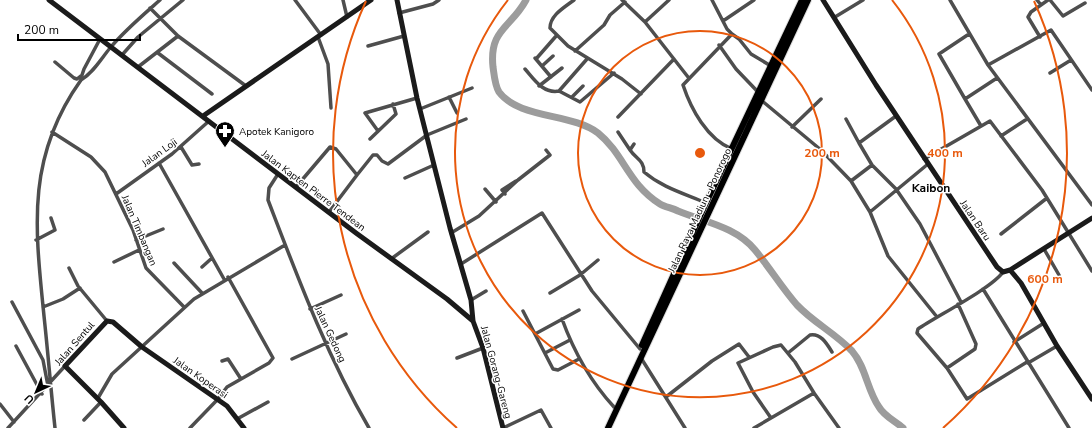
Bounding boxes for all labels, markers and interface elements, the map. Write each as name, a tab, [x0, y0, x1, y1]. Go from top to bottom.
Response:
scale bar	[18, 16, 140, 42]
text: 200 m	[24, 22, 59, 38]
pharmacy icon: Apotek Kanigoro	[214, 120, 236, 148]
place label: Apotek Kanigoro	[239, 125, 314, 139]
street label: Jalan Loji	[138, 135, 180, 171]
street label: Jalan Raya Madiun - Ponorogo	[664, 145, 735, 276]
text: 200 m	[804, 145, 840, 161]
text: 400 m	[927, 145, 963, 161]
street label: Jalan Kapten Pierre Tendean	[258, 146, 368, 235]
centre of rings	[693, 146, 707, 160]
district label: Kaibon	[912, 180, 950, 196]
street label: Jalan Timbangan	[117, 192, 160, 268]
street label: Jalan Baru	[956, 197, 994, 244]
text: 600 m	[1027, 271, 1063, 287]
street label: Jalan Gedong	[311, 303, 349, 365]
street label: Jalan Sentul	[51, 319, 98, 369]
street label: Jalan Gorang-Gareng	[477, 323, 515, 420]
street label: Jalan Koperasi	[169, 353, 231, 402]
north arrow	[16, 372, 56, 412]
text: U	[21, 391, 38, 407]

